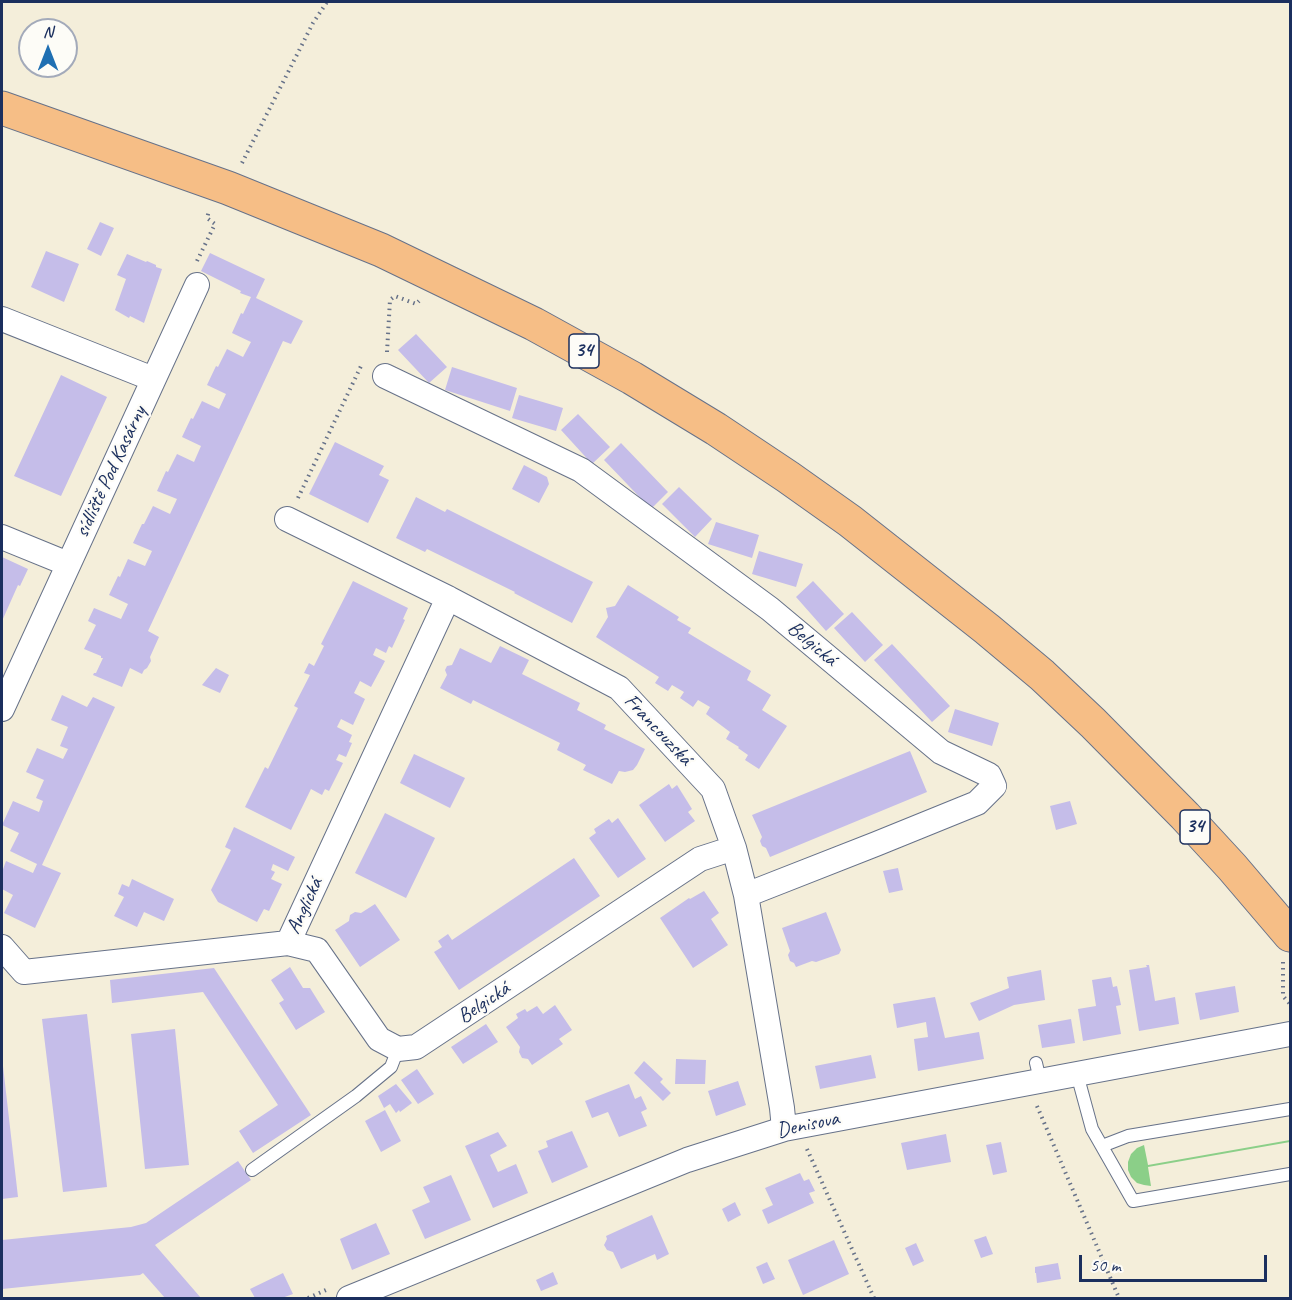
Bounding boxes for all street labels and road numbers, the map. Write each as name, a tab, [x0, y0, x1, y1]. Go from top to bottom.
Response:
road number: 34	[569, 334, 599, 368]
street label: sídliště Pod Kasárny	[70, 402, 152, 542]
street label: Belgická	[782, 616, 842, 672]
street label: Francouzská	[618, 689, 698, 771]
road number: 34	[1180, 810, 1210, 844]
street label: Anglická	[281, 874, 329, 938]
street label: Belgická	[453, 976, 515, 1030]
street label: Denisova	[774, 1106, 842, 1144]

